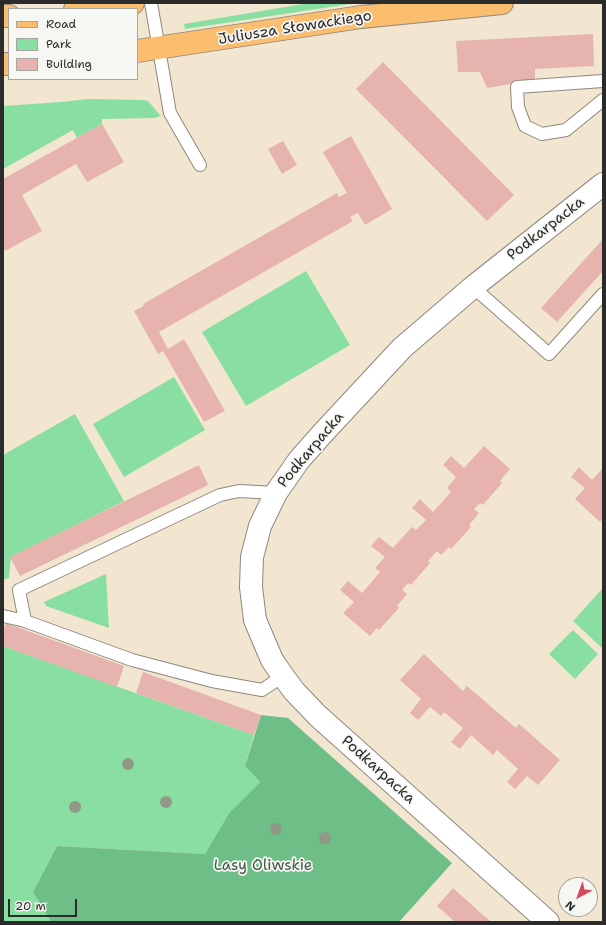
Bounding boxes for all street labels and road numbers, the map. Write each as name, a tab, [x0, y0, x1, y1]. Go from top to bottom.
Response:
street label: Juliusza Słowackiego	[217, 7, 373, 49]
street label: Podkarpacka	[504, 193, 588, 265]
street label: Podkarpacka	[274, 408, 348, 492]
street label: Podkarpacka	[337, 732, 419, 808]

